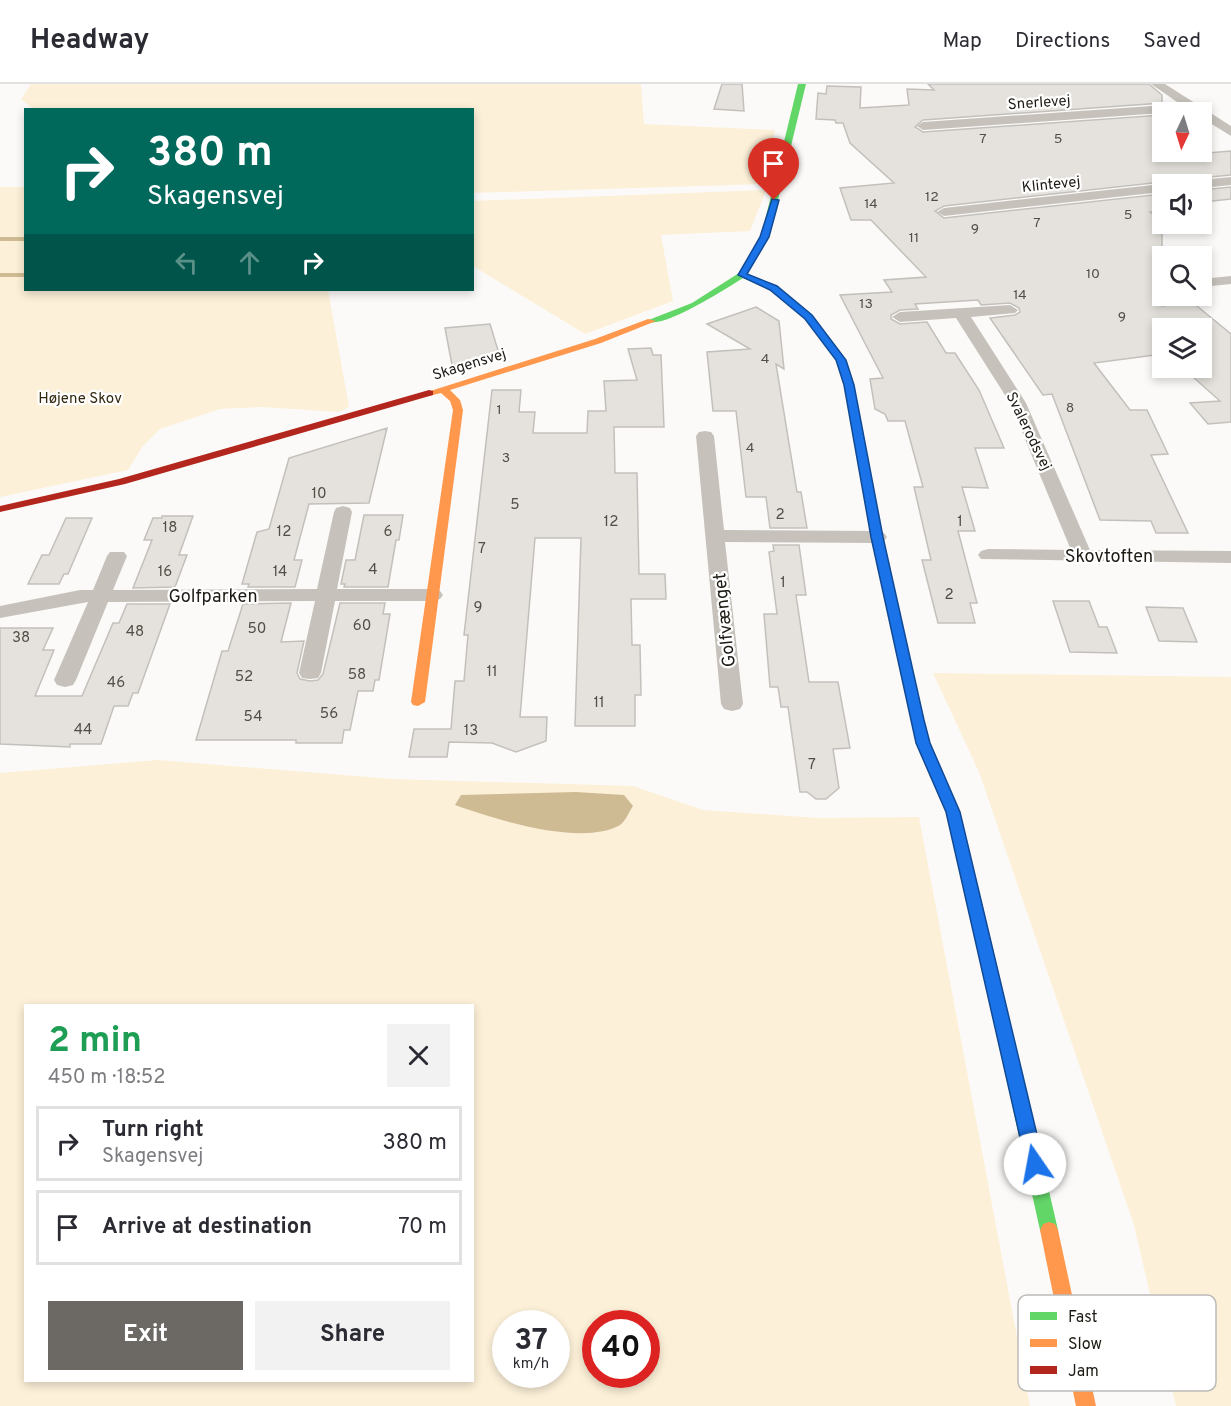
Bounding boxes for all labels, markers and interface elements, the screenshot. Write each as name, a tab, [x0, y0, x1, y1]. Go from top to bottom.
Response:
text: Headway	[30, 23, 149, 59]
text: Map	[942, 28, 982, 55]
text: Directions	[1015, 28, 1110, 55]
text: Saved	[1143, 28, 1201, 55]
street label: Snerlevej	[1007, 92, 1071, 115]
north arrow	[1152, 102, 1212, 162]
map controls	[1152, 102, 1212, 378]
text: 380 m	[147, 128, 273, 181]
house number: 7	[979, 131, 987, 148]
house number: 5	[1054, 131, 1062, 148]
icon: right	[48, 132, 126, 210]
pin	[748, 138, 799, 200]
icon: arrive	[757, 147, 790, 180]
street label: Klintevej	[1021, 173, 1081, 198]
button: sound	[1152, 174, 1212, 234]
text: Skagensvej	[147, 180, 284, 214]
house number: 12	[925, 189, 939, 206]
house number: 14	[864, 196, 878, 213]
house number: 5	[1124, 207, 1132, 224]
house number: 7	[1033, 215, 1041, 232]
house number: 9	[971, 221, 979, 238]
house number: 11	[909, 230, 919, 247]
icon: left	[170, 246, 203, 279]
icon: ahead	[233, 246, 266, 279]
icon: right	[296, 246, 329, 279]
button: search	[1152, 246, 1212, 306]
house number: 10	[1086, 266, 1100, 283]
house number: 14	[1013, 287, 1027, 304]
house number: 13	[859, 296, 873, 313]
house number: 9	[1118, 309, 1126, 326]
button: layers	[1152, 318, 1212, 378]
street label: Skagensvej	[430, 345, 509, 386]
house number: 4	[761, 351, 769, 368]
street label: Svalerodsvej	[1001, 389, 1055, 474]
park label: Højene Skov	[38, 390, 122, 409]
house number: 8	[1066, 400, 1074, 417]
house number: 1	[496, 402, 502, 419]
house number: 4	[746, 440, 754, 457]
house number: 3	[502, 450, 510, 467]
house number: 10	[311, 485, 327, 504]
house number: 5	[510, 496, 520, 515]
house number: 2	[775, 506, 785, 525]
house number: 12	[604, 513, 618, 532]
house number: 1	[957, 513, 963, 532]
house number: 18	[163, 519, 177, 538]
house number: 12	[277, 523, 291, 542]
house number: 6	[384, 523, 393, 542]
house number: 7	[478, 540, 486, 559]
street label: Skovtoften	[1065, 546, 1153, 569]
house number: 4	[368, 561, 378, 580]
house number: 16	[158, 563, 172, 582]
house number: 14	[273, 563, 287, 582]
street label: Golfvænget	[709, 572, 742, 668]
house number: 1	[780, 574, 786, 593]
street label: Golfparken	[168, 586, 258, 609]
house number: 2	[944, 586, 954, 605]
house number: 9	[474, 599, 482, 618]
house number: 60	[353, 617, 371, 636]
house number: 50	[248, 620, 266, 639]
house number: 48	[126, 623, 144, 642]
house number: 38	[12, 629, 30, 648]
house number: 11	[486, 663, 498, 682]
house number: 58	[348, 666, 366, 685]
house number: 52	[235, 668, 253, 687]
house number: 46	[107, 674, 125, 693]
house number: 11	[593, 694, 605, 713]
house number: 56	[320, 705, 338, 724]
house number: 54	[244, 708, 262, 727]
house number: 44	[74, 721, 92, 740]
house number: 13	[464, 722, 478, 741]
house number: 7	[808, 756, 816, 775]
text: 2 min	[48, 1019, 142, 1065]
button: close	[387, 1024, 450, 1087]
text: 450 m · 18:52	[48, 1065, 165, 1091]
text: Turn right	[102, 1117, 204, 1144]
icon: right	[51, 1127, 84, 1160]
text: 380 m	[383, 1130, 447, 1157]
position arrow	[1003, 1132, 1067, 1196]
text: Skagensvej	[102, 1144, 203, 1170]
icon: arrive	[51, 1211, 84, 1244]
text: Arrive at destination	[102, 1214, 312, 1241]
text: 70 m	[398, 1214, 447, 1241]
legend	[1018, 1295, 1216, 1391]
button: Exit	[48, 1301, 243, 1370]
button: Share	[255, 1301, 450, 1370]
text: Fast	[1068, 1308, 1098, 1328]
speed limit sign: 40	[582, 1310, 660, 1388]
text: 37	[514, 1323, 548, 1360]
text: Slow	[1068, 1335, 1102, 1355]
text: km/h	[513, 1355, 549, 1374]
text: Jam	[1068, 1362, 1099, 1382]

